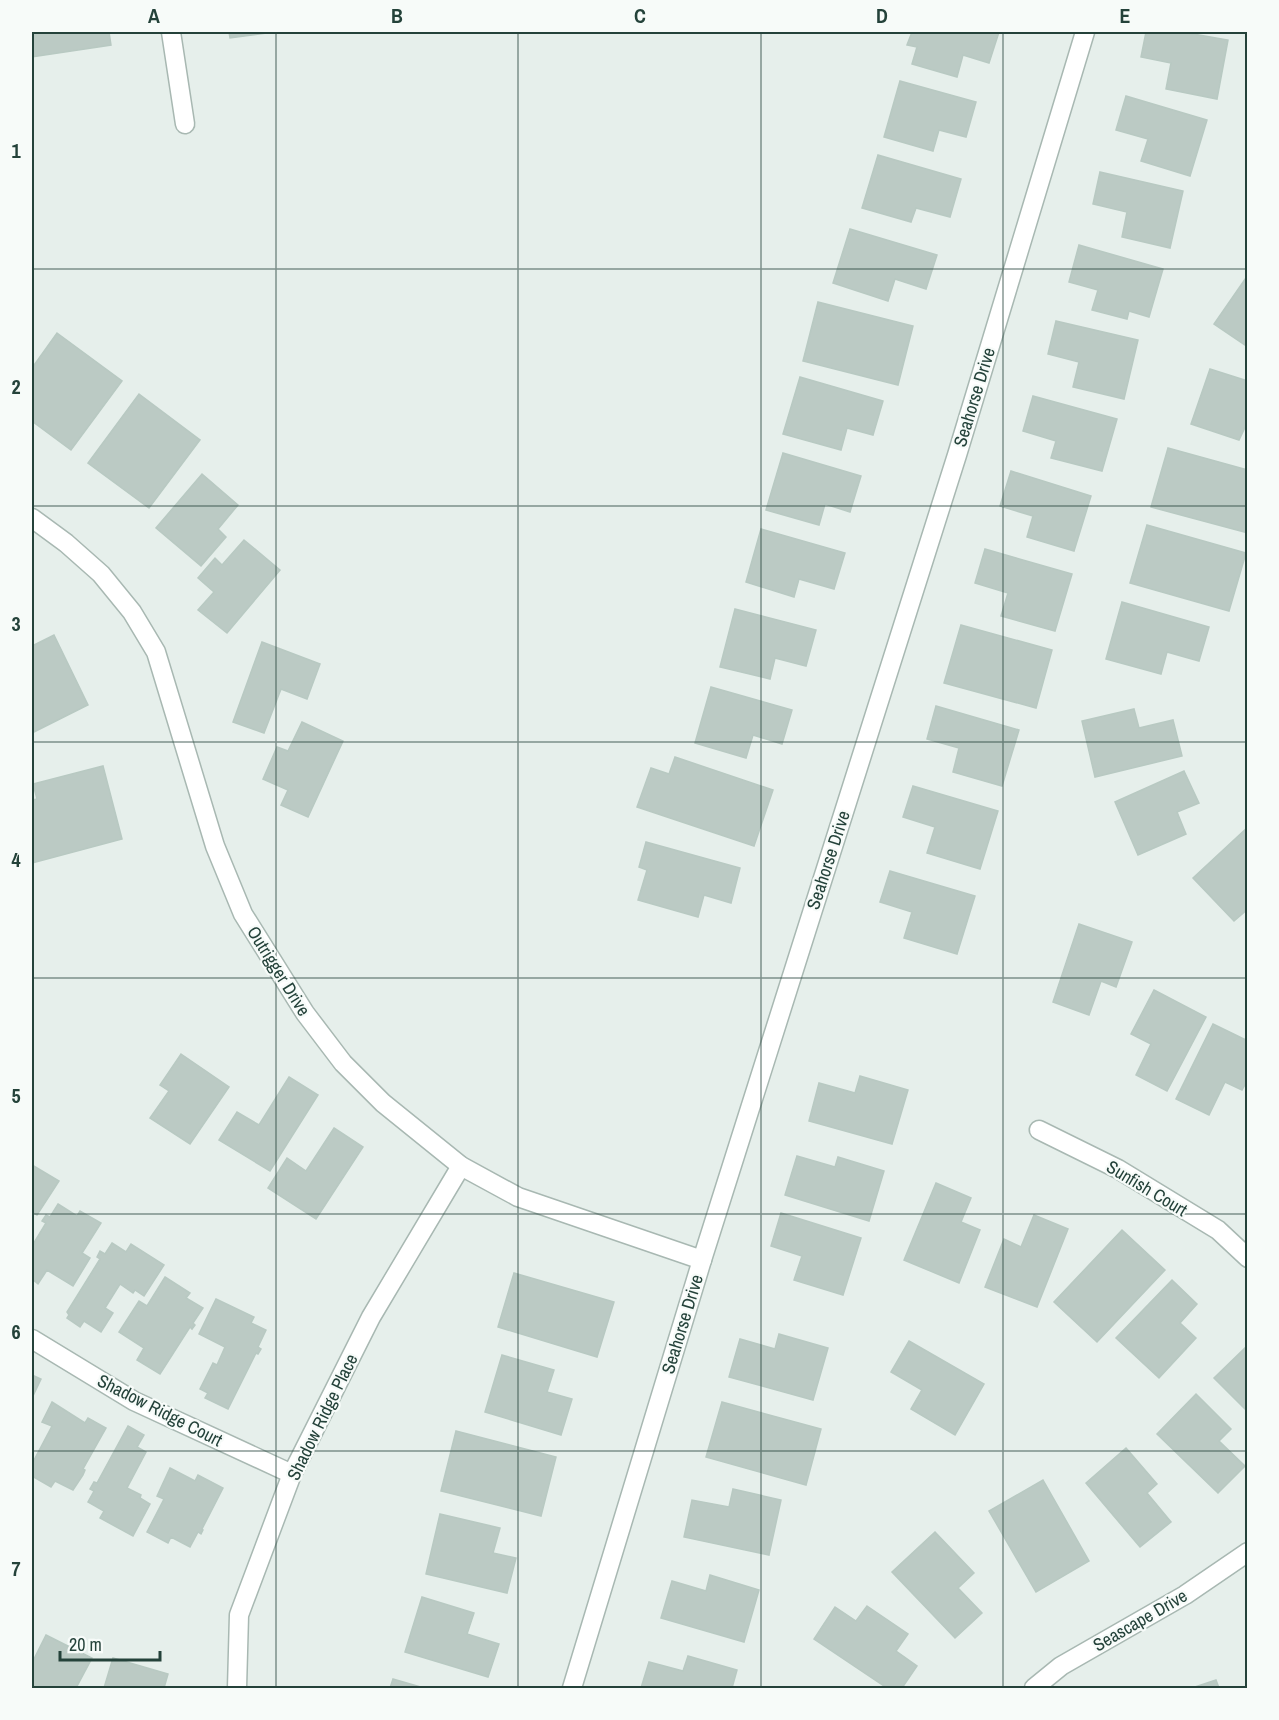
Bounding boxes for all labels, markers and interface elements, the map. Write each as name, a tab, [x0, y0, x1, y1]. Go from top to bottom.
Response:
text: A	[148, 2, 160, 29]
text: B	[391, 2, 403, 29]
text: C	[634, 2, 646, 29]
text: D	[876, 2, 888, 29]
text: E	[1120, 2, 1131, 29]
text: 1	[11, 137, 21, 164]
street label: Seahorse Drive	[947, 344, 1001, 450]
text: 2	[11, 373, 21, 400]
text: 3	[11, 610, 21, 637]
street label: Seahorse Drive	[800, 807, 856, 913]
text: 4	[11, 846, 21, 873]
street label: Outrigger Drive	[241, 921, 317, 1021]
text: 5	[11, 1082, 21, 1109]
street label: Sunfish Court	[1102, 1154, 1192, 1222]
street label: Seahorse Drive	[655, 1271, 709, 1377]
text: 6	[11, 1318, 21, 1345]
street label: Shadow Ridge Place	[281, 1350, 363, 1484]
street label: Shadow Ridge Court	[93, 1368, 227, 1452]
text: 7	[11, 1555, 21, 1582]
street label: Seascape Drive	[1088, 1583, 1192, 1657]
scale bar	[60, 1624, 160, 1662]
text: 20 m	[69, 1632, 102, 1657]

